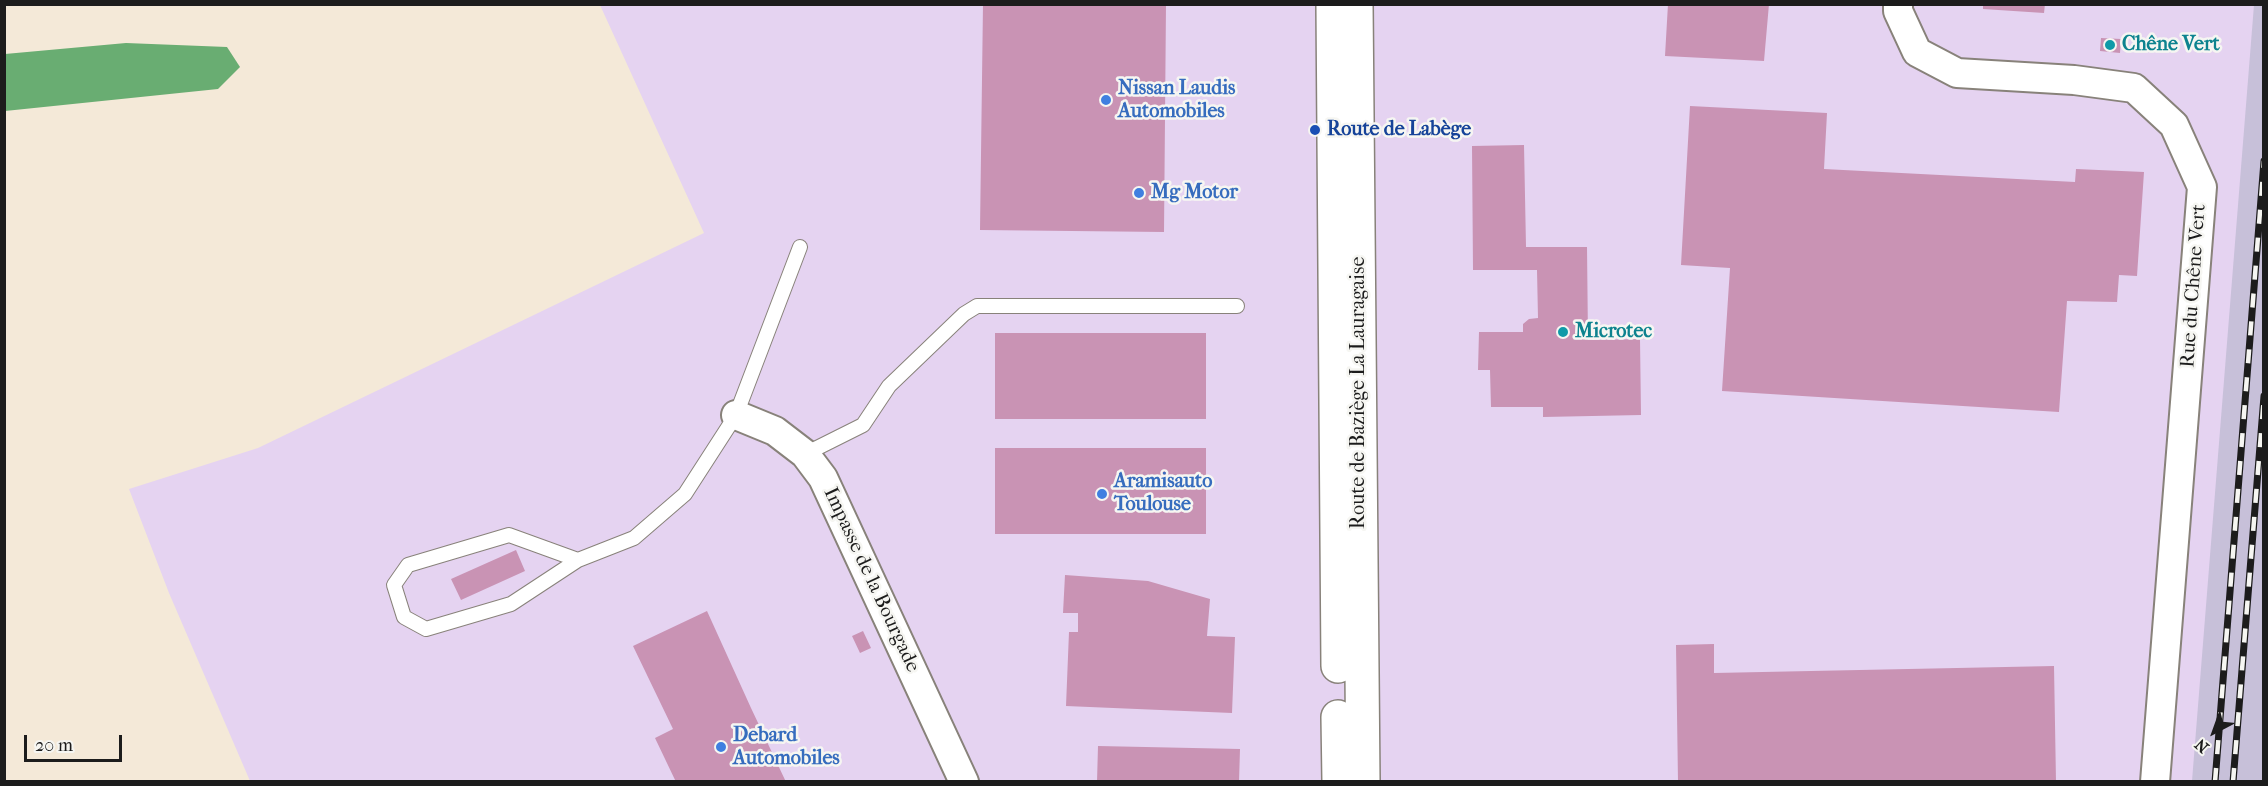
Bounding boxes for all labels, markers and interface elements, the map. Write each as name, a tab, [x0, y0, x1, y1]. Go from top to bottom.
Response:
place label: Chêne Vert	[2122, 33, 2220, 57]
marker: Chêne Vert	[2103, 38, 2117, 52]
place label: Nissan Laudis Automobiles	[1118, 77, 1236, 124]
marker: Nissan Laudis Automobiles	[1099, 93, 1113, 107]
place label: Route de Labège	[1327, 118, 1471, 142]
marker: Route de Labège	[1308, 123, 1322, 137]
place label: Mg Motor	[1151, 181, 1238, 205]
marker: Mg Motor	[1132, 186, 1146, 200]
street label: Rue du Chêne Vert	[2176, 203, 2212, 369]
street label: Route de Baziège La Lauragaise	[1347, 257, 1371, 529]
place label: Microtec	[1575, 320, 1652, 344]
marker: Microtec	[1556, 325, 1570, 339]
place label: Aramisauto Toulouse	[1114, 470, 1212, 517]
street label: Impasse de la Bourgade	[818, 484, 924, 676]
marker: Aramisauto Toulouse	[1095, 487, 1109, 501]
north arrow	[2184, 702, 2244, 762]
scale bar	[27, 723, 124, 761]
place label: Debard Automobiles	[733, 724, 840, 771]
text: 20 m	[35, 735, 73, 756]
text: N	[2191, 735, 2213, 757]
marker: Debard Automobiles	[714, 740, 728, 754]

